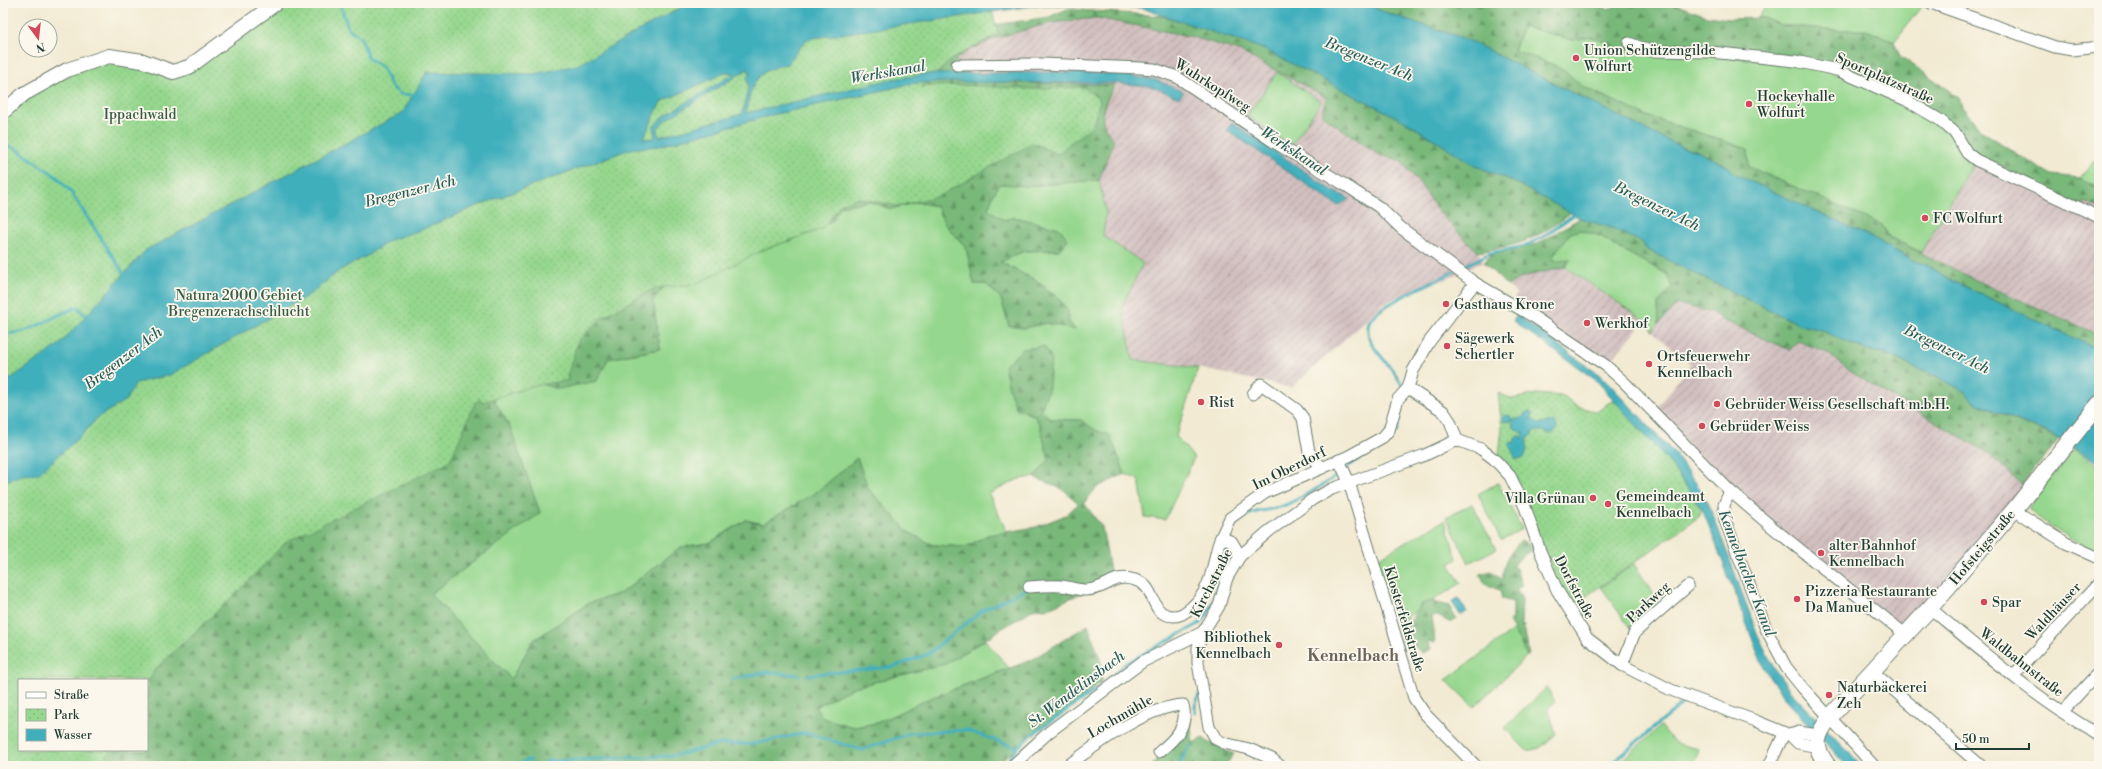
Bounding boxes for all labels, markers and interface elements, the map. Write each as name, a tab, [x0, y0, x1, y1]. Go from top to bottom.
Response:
north arrow	[18, 18, 58, 58]
water label: Bregenzer Ach	[1321, 33, 1416, 86]
text: N	[34, 39, 46, 55]
place label: Union Schützengilde Wolfurt	[1583, 42, 1716, 76]
street label: Sportplatzstraße	[1833, 49, 1936, 109]
marker: Union Schützengilde Wolfurt	[1571, 53, 1581, 63]
street label: Wuhrkopfweg	[1170, 55, 1254, 117]
water label: Werkskanal	[849, 57, 927, 88]
place label: Hockeyhalle Wolfurt	[1756, 88, 1835, 122]
marker: Hockeyhalle Wolfurt	[1744, 99, 1754, 109]
park label: Ippachwald	[104, 106, 176, 124]
water label: Werkskanal	[1257, 123, 1331, 180]
water label: Bregenzer Ach	[362, 171, 458, 212]
water label: Bregenzer Ach	[1610, 177, 1703, 236]
place label: FC Wolfurt	[1933, 210, 2003, 228]
marker: FC Wolfurt	[1920, 213, 1930, 223]
park label: Natura 2000 Gebiet Bregenzerachschlucht	[167, 287, 310, 321]
place label: Gasthaus Krone	[1454, 296, 1555, 314]
marker: Gasthaus Krone	[1441, 299, 1451, 309]
place label: Werkhof	[1594, 315, 1649, 333]
marker: Werkhof	[1582, 318, 1592, 328]
water label: Bregenzer Ach	[1900, 320, 1993, 379]
water label: Bregenzer Ach	[80, 322, 167, 395]
place label: Sägewerk Schertler	[1455, 330, 1515, 364]
marker: Sägewerk Schertler	[1442, 341, 1452, 351]
place label: Ortsfeuerwehr Kennelbach	[1657, 348, 1750, 382]
marker: Ortsfeuerwehr Kennelbach	[1644, 359, 1654, 369]
place label: Rist	[1209, 394, 1235, 412]
place label: Gebrüder Weiss Gesellschaft m.b.H.	[1725, 396, 1949, 414]
marker: Rist	[1196, 397, 1206, 407]
marker: Gebrüder Weiss Gesellschaft m.b.H.	[1712, 399, 1722, 409]
place label: Gebrüder Weiss	[1710, 418, 1810, 436]
marker: Gebrüder Weiss	[1697, 421, 1707, 431]
street label: Im Oberdorf	[1250, 443, 1330, 494]
place label: Gemeindeamt Kennelbach	[1616, 488, 1705, 522]
place label: Villa Grünau	[1504, 490, 1585, 508]
marker: Villa Grünau	[1588, 493, 1598, 503]
marker: Gemeindeamt Kennelbach	[1603, 499, 1613, 509]
street label: Hofsteigstraße	[1946, 506, 2020, 589]
water label: Kennelbacher Kanal	[1713, 507, 1780, 640]
place label: alter Bahnhof Kennelbach	[1829, 537, 1917, 571]
street label: Kirchstraße	[1187, 546, 1237, 621]
marker: alter Bahnhof Kennelbach	[1816, 548, 1826, 558]
street label: Dorfstraße	[1550, 553, 1598, 622]
street label: Klosterfeldstraße	[1379, 564, 1429, 674]
street label: Parkweg	[1623, 578, 1675, 627]
street label: Waldhäuser	[2021, 579, 2085, 645]
place label: Pizzeria Restaurante Da Manuel	[1805, 583, 1937, 617]
marker: Pizzeria Restaurante Da Manuel	[1792, 594, 1802, 604]
place label: Spar	[1992, 594, 2021, 612]
marker: Spar	[1979, 597, 1989, 607]
street label: Waldbahnstraße	[1975, 624, 2067, 701]
place label: Bibliothek Kennelbach	[1196, 629, 1272, 663]
marker: Bibliothek Kennelbach	[1274, 640, 1284, 650]
water label: St. Wendelinsbach	[1024, 646, 1129, 732]
district label: Kennelbach	[1307, 646, 1399, 666]
legend	[18, 679, 148, 751]
place label: Naturbäckerei Zeh	[1837, 679, 1928, 713]
text: Straße	[54, 688, 89, 703]
marker: Naturbäckerei Zeh	[1824, 690, 1834, 700]
street label: Lochmühle	[1085, 691, 1156, 743]
text: Park	[54, 708, 80, 723]
scale bar	[1956, 725, 2029, 751]
text: Wasser	[53, 728, 92, 743]
text: 50 m	[1962, 732, 1990, 747]

